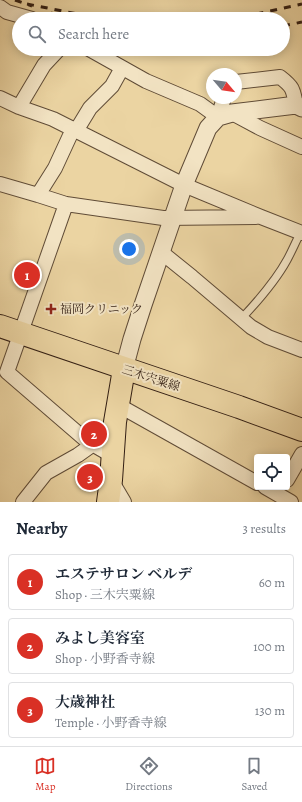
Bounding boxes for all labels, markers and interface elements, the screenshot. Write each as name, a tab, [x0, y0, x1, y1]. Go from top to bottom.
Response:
search box	[12, 12, 290, 56]
icon: search	[26, 23, 48, 45]
text: Search here	[58, 24, 129, 44]
north arrow	[206, 68, 242, 104]
your location	[119, 239, 139, 259]
pin: 1	[14, 260, 40, 290]
place label: 福岡クリニック	[60, 301, 143, 317]
marker: 福岡クリニック	[45, 303, 57, 315]
street label: 三木宍粟線	[120, 361, 182, 395]
pin: 2	[81, 419, 107, 449]
map controls	[254, 454, 290, 490]
button: locate	[254, 454, 290, 490]
pin: 3	[77, 462, 103, 492]
text: Nearby	[16, 517, 67, 540]
text: 3 results	[242, 520, 286, 537]
text: エステサロン ベルデ	[55, 564, 192, 584]
text: 1	[28, 574, 32, 591]
text: 60 m	[259, 574, 285, 591]
text: Shop · 三木宍粟線	[55, 586, 155, 603]
text: みよし美容室	[55, 628, 145, 648]
text: 2	[27, 638, 33, 655]
text: 100 m	[253, 638, 285, 655]
text: Shop · 小野香寺線	[55, 650, 155, 667]
text: 大歳神社	[55, 692, 115, 712]
text: 3	[27, 702, 33, 719]
text: 130 m	[255, 702, 285, 719]
text: Temple · 小野香寺線	[55, 714, 167, 731]
tab: Map	[34, 755, 56, 794]
tab: Directions	[125, 755, 173, 794]
tab: Saved	[241, 755, 268, 794]

